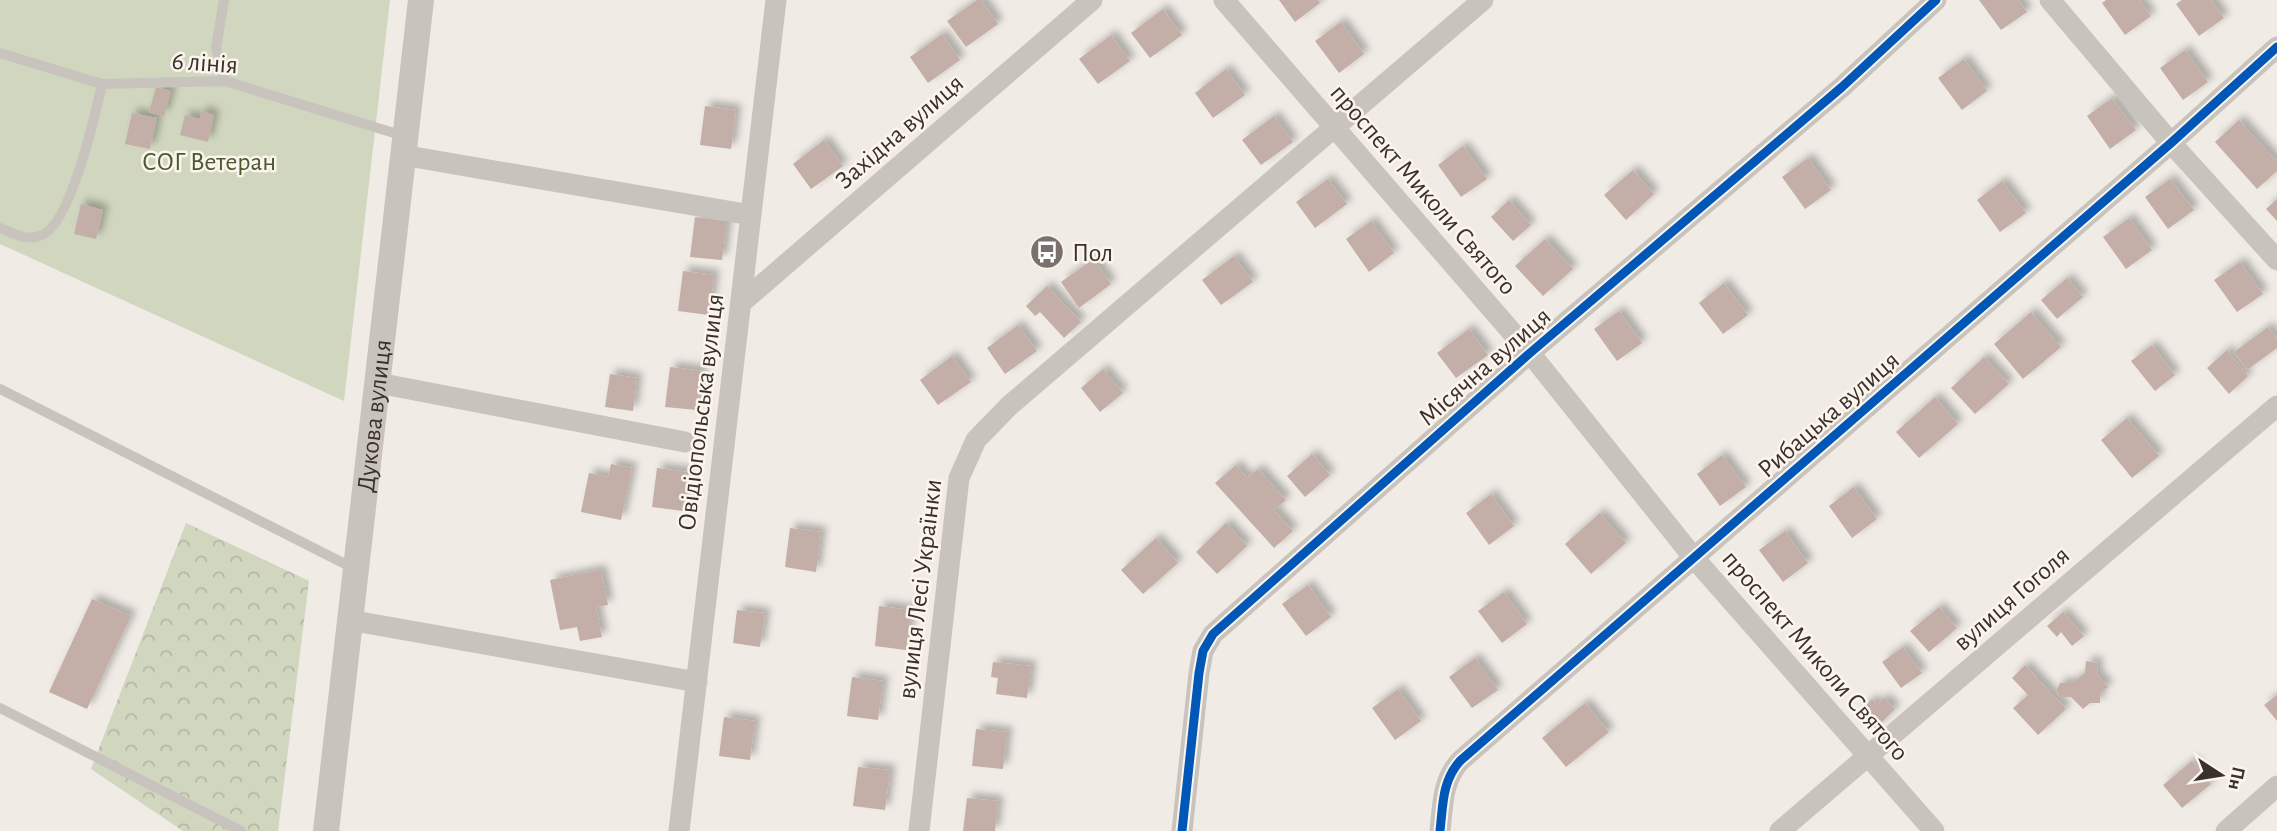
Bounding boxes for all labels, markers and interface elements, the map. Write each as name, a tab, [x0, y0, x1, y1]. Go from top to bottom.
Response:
street label: 6 лінія	[171, 48, 239, 78]
street label: Західна вулиця	[831, 69, 969, 194]
street label: проспект Миколи Святого	[1325, 80, 1521, 300]
park label: СОГ Ветеран	[142, 149, 276, 175]
bus stop icon: Пол	[1028, 233, 1066, 271]
place label: Пол	[1072, 240, 1113, 266]
street label: Овідіопольська вулиця	[674, 292, 728, 532]
street label: Місячна вулиця	[1414, 303, 1556, 431]
street label: Дукова вулиця	[353, 338, 396, 494]
street label: Рибацька вулиця	[1753, 347, 1904, 483]
street label: вулиця Лесі Українки	[894, 478, 946, 701]
street label: вулиця Гоголя	[1949, 542, 2075, 656]
street label: проспект Миколи Святого	[1717, 546, 1913, 766]
north arrow	[2186, 740, 2256, 810]
text: Пн	[2224, 765, 2248, 792]

